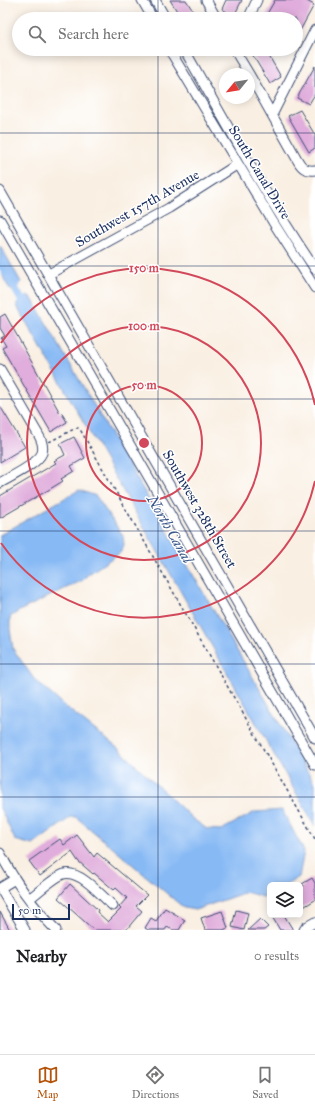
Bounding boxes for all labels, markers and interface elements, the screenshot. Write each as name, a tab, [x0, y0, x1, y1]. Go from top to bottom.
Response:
search box	[12, 12, 303, 56]
icon: search	[26, 23, 48, 45]
text: Search here	[58, 25, 129, 43]
north arrow	[219, 68, 255, 104]
street label: South Canal Drive	[225, 122, 294, 222]
street label: Southwest 157th Avenue	[72, 166, 202, 251]
text: 150 m	[129, 261, 160, 275]
text: 100 m	[128, 319, 161, 333]
text: 50 m	[131, 378, 158, 392]
centre of rings	[137, 436, 151, 450]
street label: Southwest 328th Street	[159, 447, 240, 571]
water label: North Canal	[143, 491, 198, 568]
map controls	[267, 882, 303, 918]
button: layers	[267, 882, 303, 918]
scale bar	[12, 902, 70, 921]
text: 50 m	[18, 904, 41, 917]
text: Nearby	[16, 946, 67, 967]
text: 0 results	[254, 948, 299, 964]
tab: Map	[37, 1064, 59, 1101]
tab: Directions	[132, 1064, 179, 1101]
tab: Saved	[252, 1064, 278, 1101]

